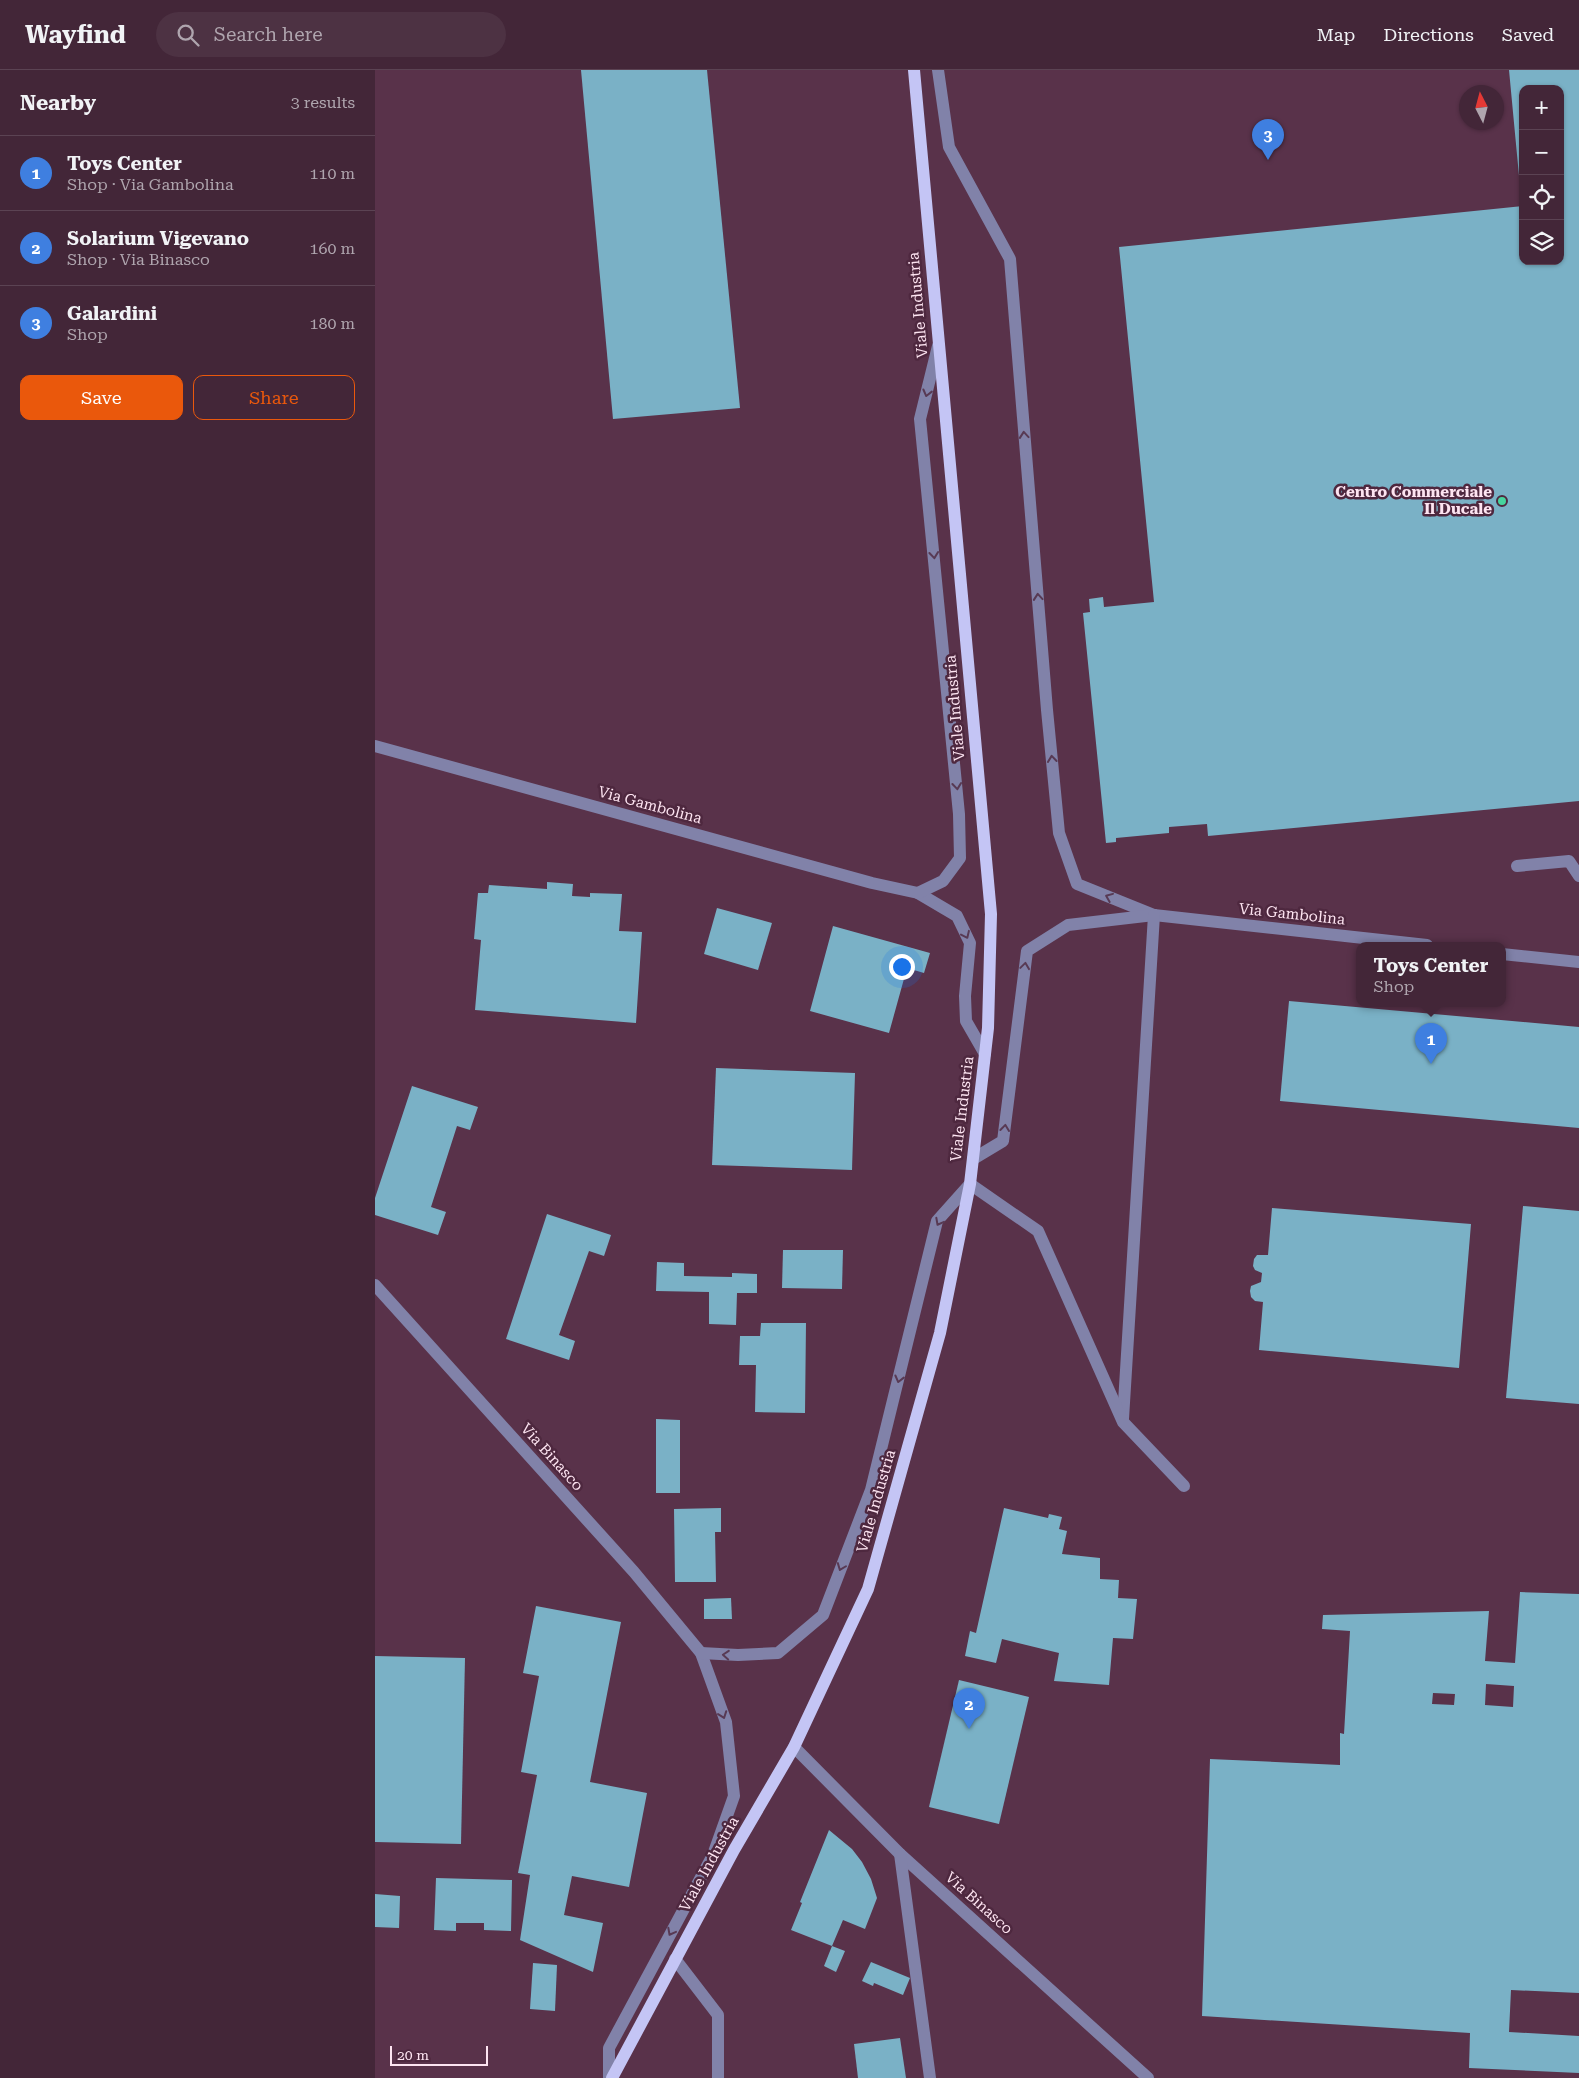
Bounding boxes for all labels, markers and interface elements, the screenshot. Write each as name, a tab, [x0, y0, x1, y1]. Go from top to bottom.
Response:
search box	[156, 12, 506, 57]
text: Wayfind	[25, 21, 126, 49]
icon: search	[174, 21, 202, 49]
text: Search here	[214, 23, 323, 46]
text: Map	[1317, 24, 1355, 45]
text: Directions	[1383, 24, 1474, 45]
text: Saved	[1502, 24, 1554, 45]
north arrow	[1459, 85, 1504, 130]
map controls	[1519, 85, 1564, 265]
button: +	[1519, 85, 1564, 130]
text: Nearby	[20, 91, 96, 115]
text: 3 results	[291, 93, 355, 112]
pin: 3	[1252, 119, 1284, 160]
button: −	[1519, 130, 1564, 175]
text: Toys Center	[67, 152, 182, 175]
text: 1	[32, 164, 40, 183]
text: 110 m	[309, 164, 355, 183]
text: Shop · Via Gambolina	[67, 175, 234, 194]
button: locate	[1519, 175, 1564, 220]
button: layers	[1519, 220, 1564, 265]
text: Solarium Vigevano	[67, 227, 249, 250]
text: 2	[32, 239, 40, 258]
text: 160 m	[309, 239, 355, 258]
text: Shop · Via Binasco	[67, 250, 210, 269]
street label: Viale Industria	[904, 251, 932, 359]
text: Galardini	[67, 302, 157, 325]
text: 3	[32, 314, 40, 333]
text: 180 m	[309, 314, 355, 333]
text: Shop	[67, 325, 108, 344]
button: Save	[20, 375, 183, 420]
button: Share	[193, 375, 355, 420]
one-way arrow	[922, 389, 933, 398]
one-way arrow	[1019, 431, 1030, 439]
place label: Centro Commerciale Il Ducale	[1335, 483, 1492, 518]
marker: Centro Commerciale Il Ducale	[1496, 495, 1508, 507]
one-way arrow	[928, 551, 939, 559]
one-way arrow	[1032, 593, 1043, 601]
street label: Viale Industria	[941, 654, 969, 762]
one-way arrow	[1047, 755, 1058, 763]
street label: Via Gambolina	[596, 782, 704, 828]
one-way arrow	[951, 782, 962, 790]
one-way arrow	[1105, 892, 1114, 903]
street label: Via Gambolina	[1238, 899, 1346, 929]
one-way arrow	[960, 930, 970, 939]
popup	[1356, 942, 1506, 1007]
your location	[889, 954, 915, 980]
text: Toys Center	[1374, 954, 1488, 977]
one-way arrow	[1019, 962, 1030, 970]
text: Shop	[1374, 977, 1414, 996]
pin: 1	[1415, 1023, 1447, 1064]
street label: Viale Industria	[947, 1055, 977, 1163]
one-way arrow	[999, 1123, 1009, 1132]
one-way arrow	[935, 1216, 945, 1225]
one-way arrow	[894, 1374, 905, 1383]
street label: Via Binasco	[517, 1420, 587, 1494]
street label: Viale Industria	[853, 1447, 899, 1555]
one-way arrow	[837, 1562, 847, 1571]
one-way arrow	[721, 1649, 729, 1660]
pin: 2	[953, 1688, 985, 1729]
one-way arrow	[717, 1710, 727, 1719]
street label: Viale Industria	[675, 1813, 743, 1915]
street label: Via Binasco	[942, 1868, 1016, 1938]
one-way arrow	[667, 1927, 677, 1936]
scale bar	[390, 2043, 487, 2066]
text: 20 m	[397, 2047, 429, 2063]

